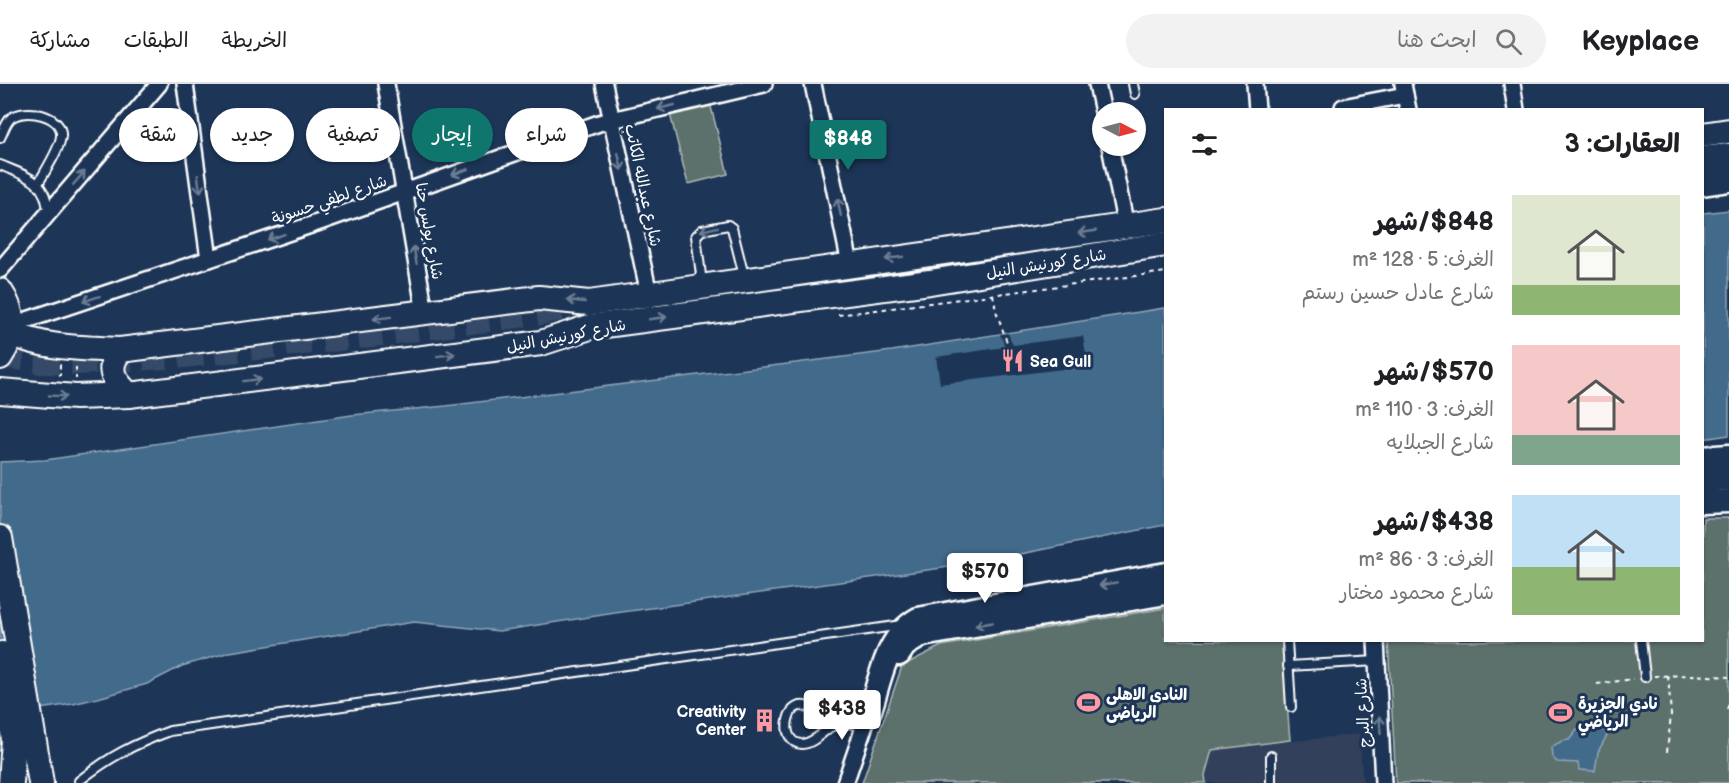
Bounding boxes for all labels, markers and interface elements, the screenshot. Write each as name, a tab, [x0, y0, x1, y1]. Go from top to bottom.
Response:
search box	[1126, 14, 1546, 68]
icon: search	[1492, 25, 1525, 58]
text: Keyplace	[1582, 25, 1699, 58]
text: ابحث هنا	[1397, 27, 1477, 54]
text: مشاركة	[30, 28, 91, 53]
text: الطبقات	[124, 28, 189, 53]
text: الخريطة	[222, 28, 287, 53]
one-way arrow	[657, 102, 676, 113]
north arrow	[1092, 102, 1146, 156]
map controls	[1092, 102, 1146, 156]
chip: شقة	[119, 108, 198, 162]
chip: جديد	[210, 108, 294, 162]
chip: تصفية	[306, 108, 400, 162]
chip: إيجار	[412, 108, 493, 162]
chip: شراء	[505, 108, 588, 162]
pin: $848	[812, 120, 884, 171]
street label: شارع عبدالله الكاتب	[619, 122, 665, 249]
text: $848	[824, 127, 873, 151]
icon: filters	[1188, 128, 1221, 161]
text: العقارات: 3	[1564, 129, 1680, 160]
one-way arrow	[615, 152, 626, 171]
one-way arrow	[451, 168, 470, 179]
one-way arrow	[72, 171, 86, 186]
street label: شارع لطفي حسونة	[269, 172, 391, 233]
one-way arrow	[193, 173, 204, 193]
street label: شارع بولس حنا	[410, 181, 446, 281]
one-way arrow	[832, 197, 844, 216]
text: $848/شهر	[1375, 207, 1494, 238]
icon: home	[1560, 219, 1632, 291]
one-way arrow	[700, 224, 719, 236]
one-way arrow	[1078, 227, 1097, 238]
one-way arrow	[267, 232, 286, 243]
one-way arrow	[410, 246, 421, 266]
street label: شارع كورنيش النيل	[985, 246, 1108, 284]
text: الغرف: 5 · 128 m²	[1352, 248, 1494, 272]
one-way arrow	[884, 253, 904, 264]
text: شارع عادل حسين رستم	[1301, 281, 1494, 305]
one-way arrow	[82, 294, 101, 305]
one-way arrow	[567, 295, 586, 306]
one-way arrow	[373, 313, 393, 324]
one-way arrow	[647, 313, 667, 324]
street label: شارع كورنيش النيل	[505, 316, 628, 358]
restaurant icon: Sea Gull	[999, 348, 1025, 374]
one-way arrow	[435, 350, 455, 361]
place label: Sea Gull	[1030, 353, 1091, 372]
text: $570/شهر	[1376, 357, 1494, 388]
icon: home	[1560, 369, 1632, 441]
one-way arrow	[242, 374, 262, 385]
one-way arrow	[48, 391, 68, 402]
text: الغرف: 3 · 110 m²	[1355, 398, 1494, 422]
text: شارع الجبلايه	[1387, 431, 1494, 455]
text: $438/شهر	[1375, 507, 1494, 538]
icon: home	[1560, 519, 1632, 591]
text: الغرف: 3 · 86 m²	[1359, 548, 1494, 572]
pin: $570	[949, 553, 1021, 604]
text: $570	[961, 560, 1009, 584]
one-way arrow	[1099, 579, 1118, 590]
text: شارع محمود مختار	[1340, 581, 1494, 605]
one-way arrow	[974, 619, 994, 630]
street label: شارع البرج	[1352, 678, 1376, 748]
place label: النادى الاهلى الرياضى	[1106, 686, 1187, 723]
pin: $438	[806, 690, 878, 741]
sports icon: النادى الاهلى الرياضى	[1075, 690, 1101, 716]
place label: نادي الجزيرة الرياضي	[1578, 695, 1658, 736]
text: $438	[818, 697, 866, 721]
sports icon: نادي الجزيرة الرياضي	[1547, 699, 1573, 725]
place label: Creativity Center	[677, 703, 747, 740]
building icon: Creativity Center	[751, 707, 777, 733]
one-way arrow	[1375, 715, 1386, 735]

